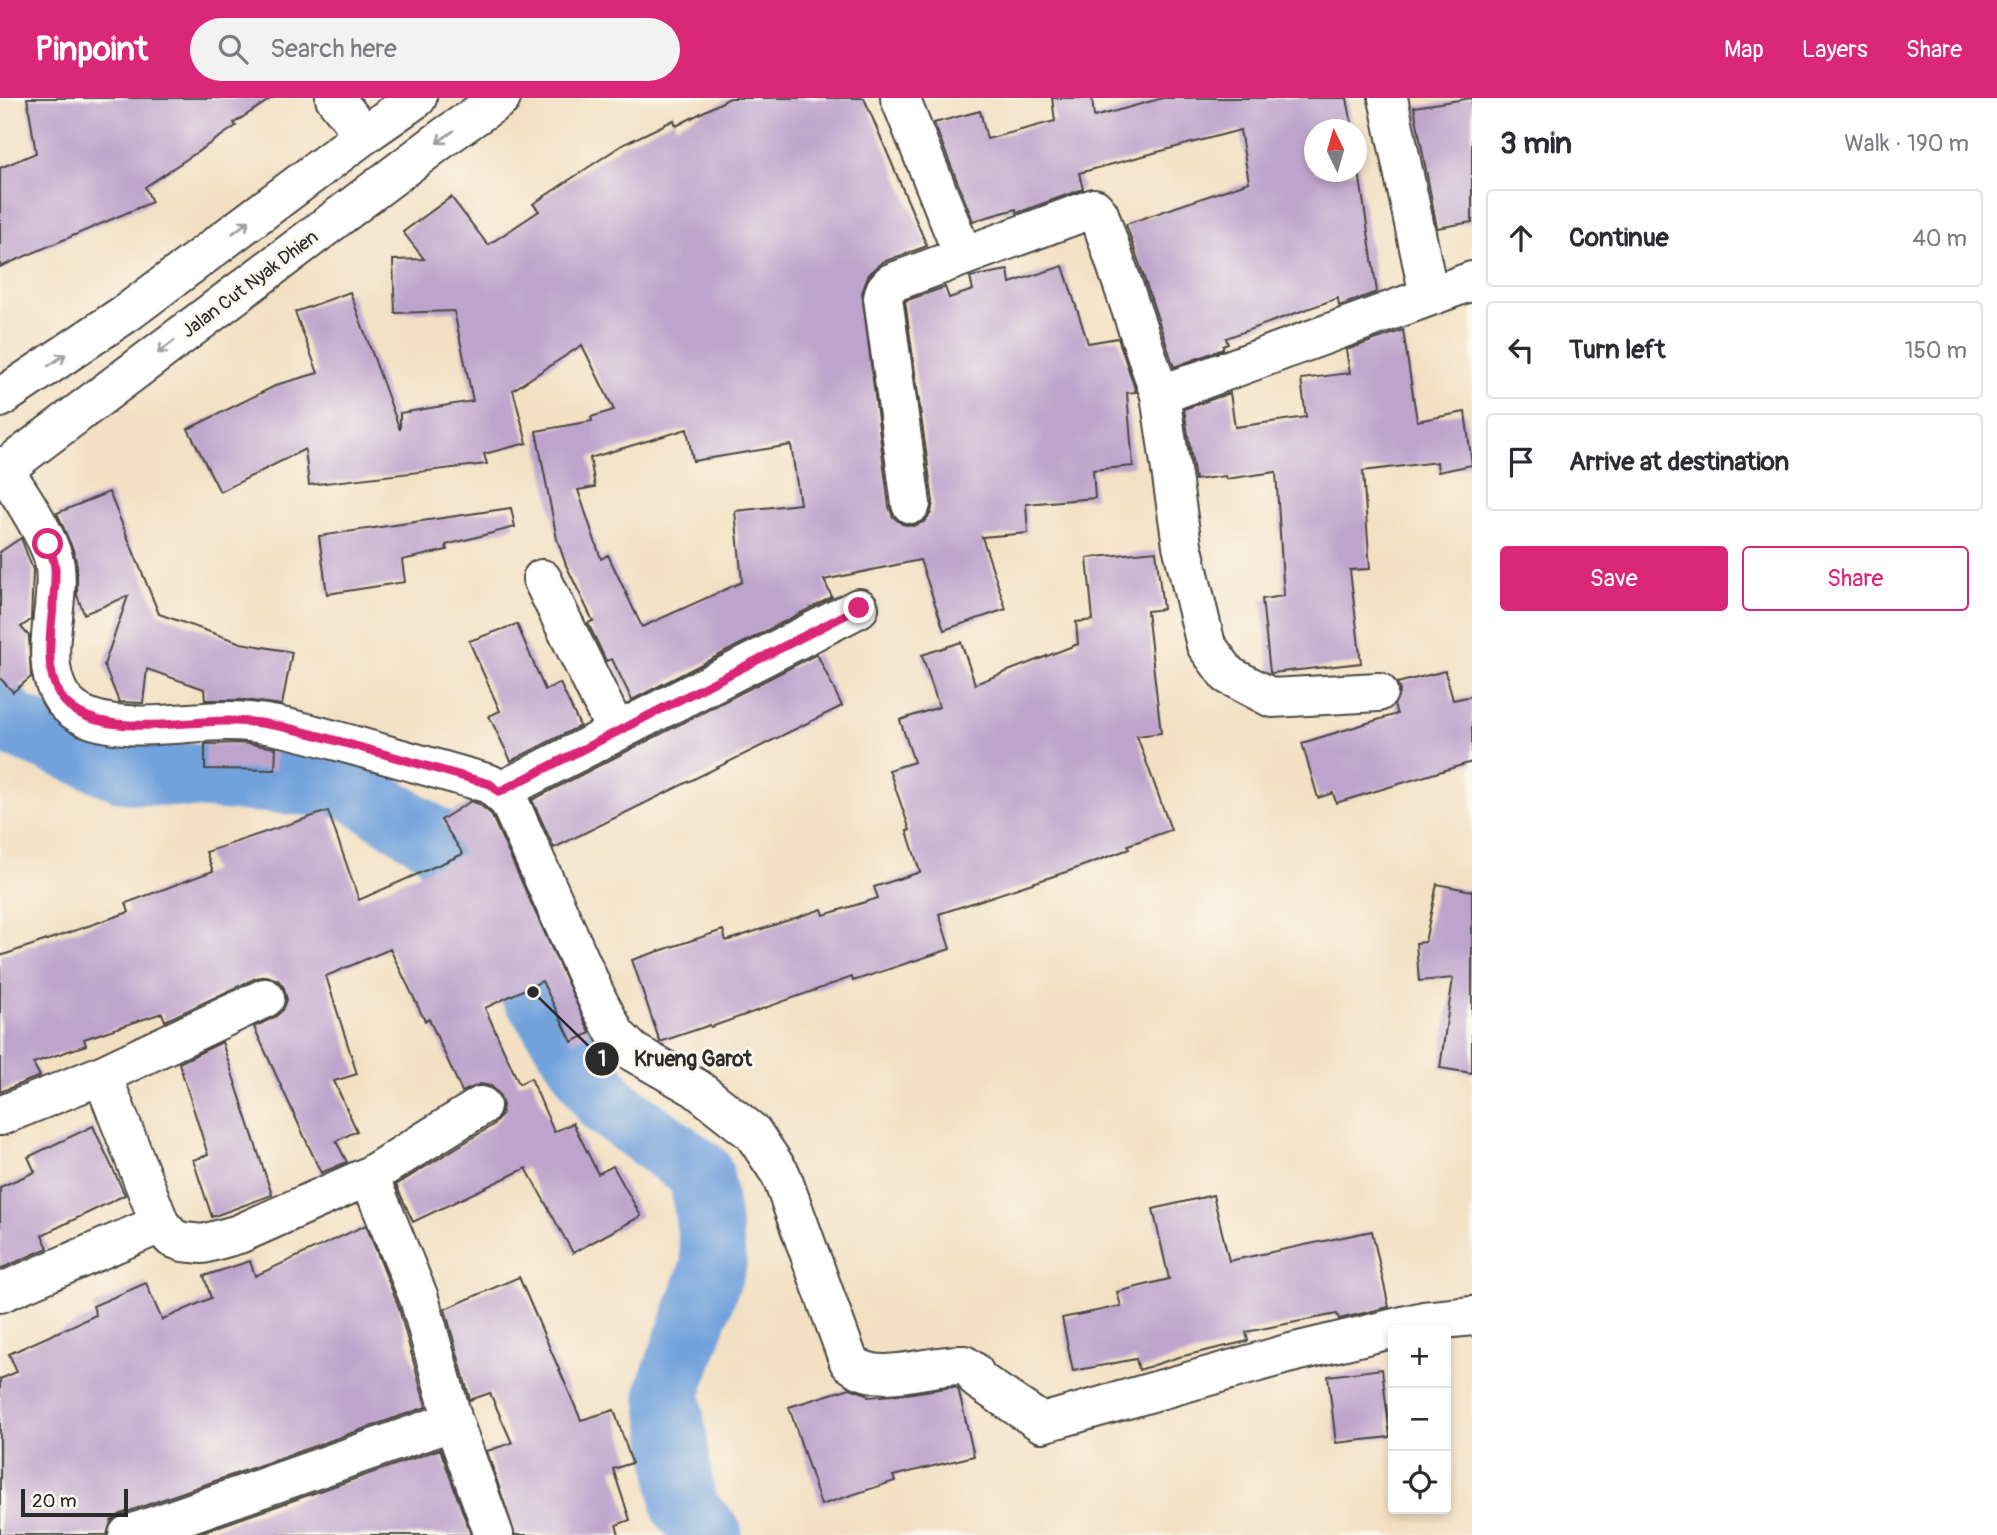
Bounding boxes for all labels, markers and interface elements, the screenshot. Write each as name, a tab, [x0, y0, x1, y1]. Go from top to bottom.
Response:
search box	[190, 18, 680, 81]
text: Pinpoint	[35, 29, 148, 70]
icon: search	[214, 30, 252, 68]
text: Search here	[270, 33, 397, 65]
text: Map	[1724, 35, 1764, 64]
text: Layers	[1802, 35, 1868, 64]
text: Share	[1906, 35, 1962, 64]
north arrow	[1304, 119, 1367, 182]
text: 3 min	[1500, 125, 1572, 162]
text: Walk · 190 m	[1844, 129, 1969, 158]
one-way arrow	[436, 130, 455, 144]
icon: ahead	[1502, 219, 1540, 257]
one-way arrow	[231, 220, 250, 234]
text: Continue	[1569, 222, 1669, 254]
text: 40 m	[1913, 224, 1967, 253]
street label: Jalan Cut Nyak Dhien	[177, 225, 323, 343]
icon: left	[1502, 331, 1540, 369]
text: Turn left	[1569, 334, 1665, 366]
text: 150 m	[1904, 336, 1967, 365]
one-way arrow	[157, 340, 175, 355]
one-way arrow	[46, 353, 66, 367]
icon: arrive	[1502, 443, 1540, 481]
text: Arrive at destination	[1569, 446, 1789, 478]
route start	[32, 528, 63, 559]
button: Save	[1500, 546, 1728, 611]
button: Share	[1742, 546, 1969, 611]
route end	[843, 592, 874, 623]
callout: Krueng Garot	[585, 1038, 766, 1080]
text: 1	[598, 1046, 606, 1073]
text: Krueng Garot	[634, 1046, 753, 1073]
map controls	[1388, 1325, 1451, 1514]
button: +	[1388, 1325, 1451, 1388]
button: −	[1388, 1388, 1451, 1451]
button: locate	[1388, 1451, 1451, 1514]
scale bar	[21, 1486, 128, 1518]
text: 20 m	[32, 1489, 77, 1513]

